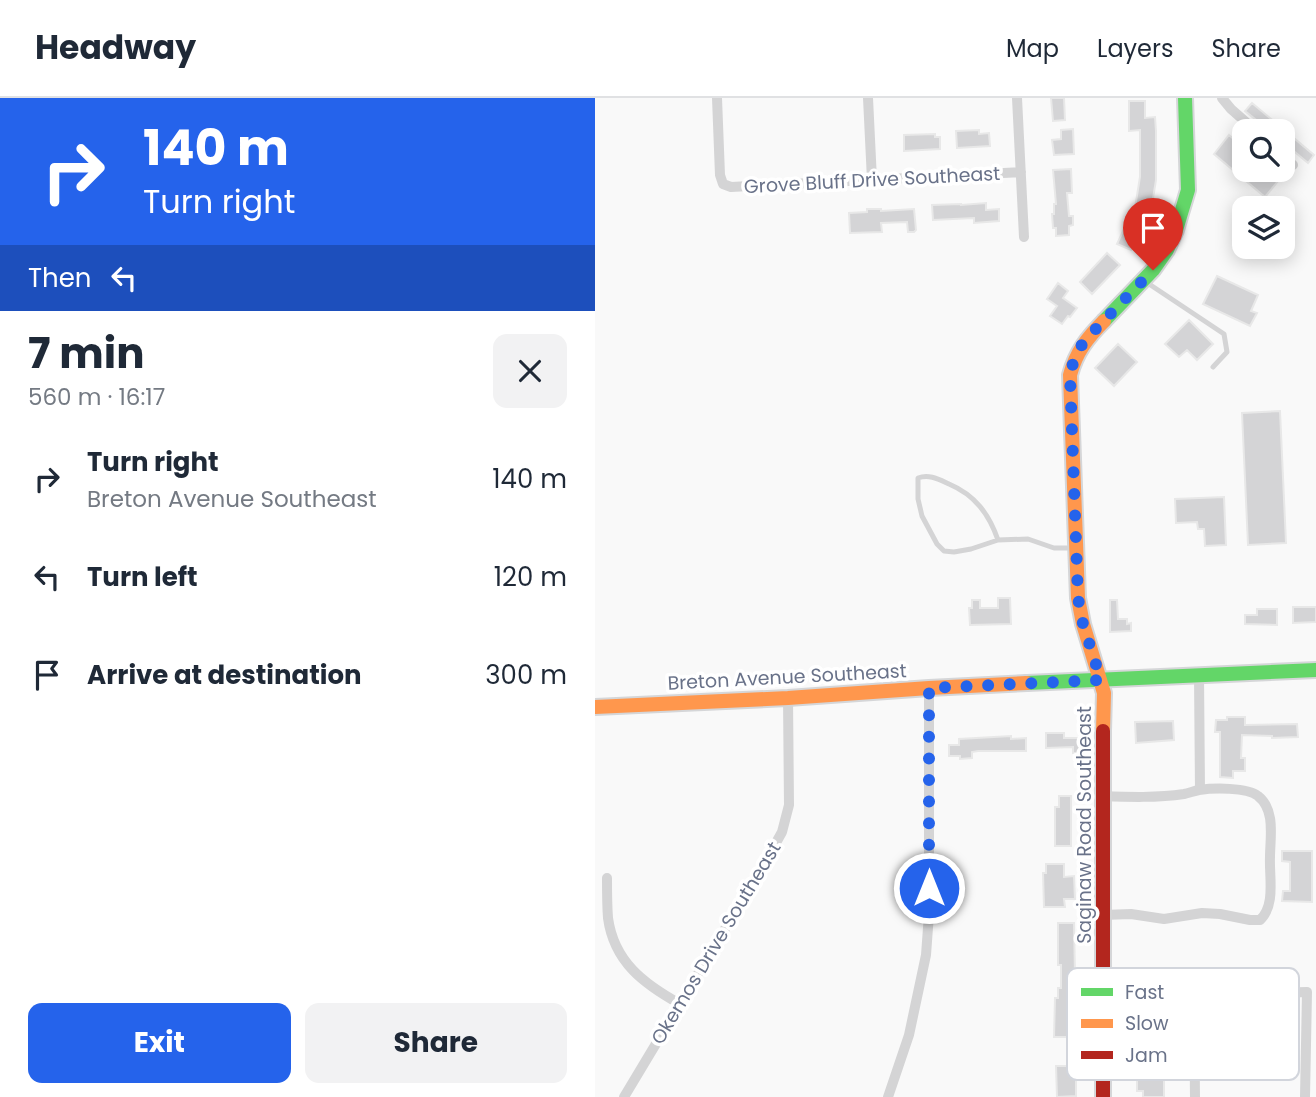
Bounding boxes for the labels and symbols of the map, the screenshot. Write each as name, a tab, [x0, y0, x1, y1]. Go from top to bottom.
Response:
street label: Grove Bluff Drive Southeast	[743, 160, 1001, 200]
pin	[1123, 198, 1183, 270]
street label: Breton Avenue Southeast	[667, 657, 907, 697]
street label: Saginaw Road Southeast	[1071, 706, 1098, 944]
street label: Okemos Drive Southeast	[645, 837, 787, 1049]
position arrow	[892, 851, 966, 925]
legend	[1067, 968, 1299, 1080]
text: Fast	[1125, 979, 1164, 1006]
text: Slow	[1125, 1010, 1169, 1037]
text: Jam	[1125, 1042, 1167, 1069]

